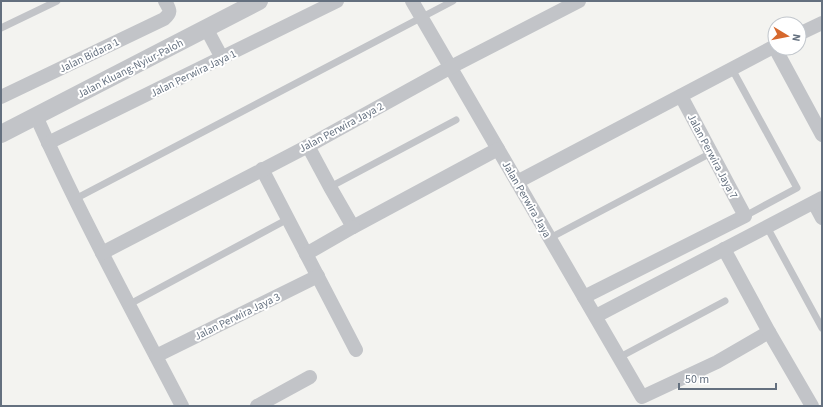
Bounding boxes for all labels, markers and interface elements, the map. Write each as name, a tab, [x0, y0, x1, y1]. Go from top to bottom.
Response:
north arrow	[767, 16, 807, 56]
text: N	[788, 33, 804, 43]
street label: Jalan Bidara 1	[57, 34, 122, 76]
street label: Jalan Kluang-Nyiur-Paloh	[75, 35, 186, 102]
street label: Jalan Perwira Jaya 1	[148, 46, 239, 101]
street label: Jalan Perwira Jaya 2	[296, 99, 386, 156]
street label: Jalan Perwira Jaya 7	[684, 111, 741, 201]
street label: Jalan Perwira Jaya	[499, 158, 555, 240]
street label: Jalan Perwira Jaya 3	[192, 289, 283, 344]
scale bar	[679, 365, 776, 391]
text: 50 m	[685, 371, 709, 388]

